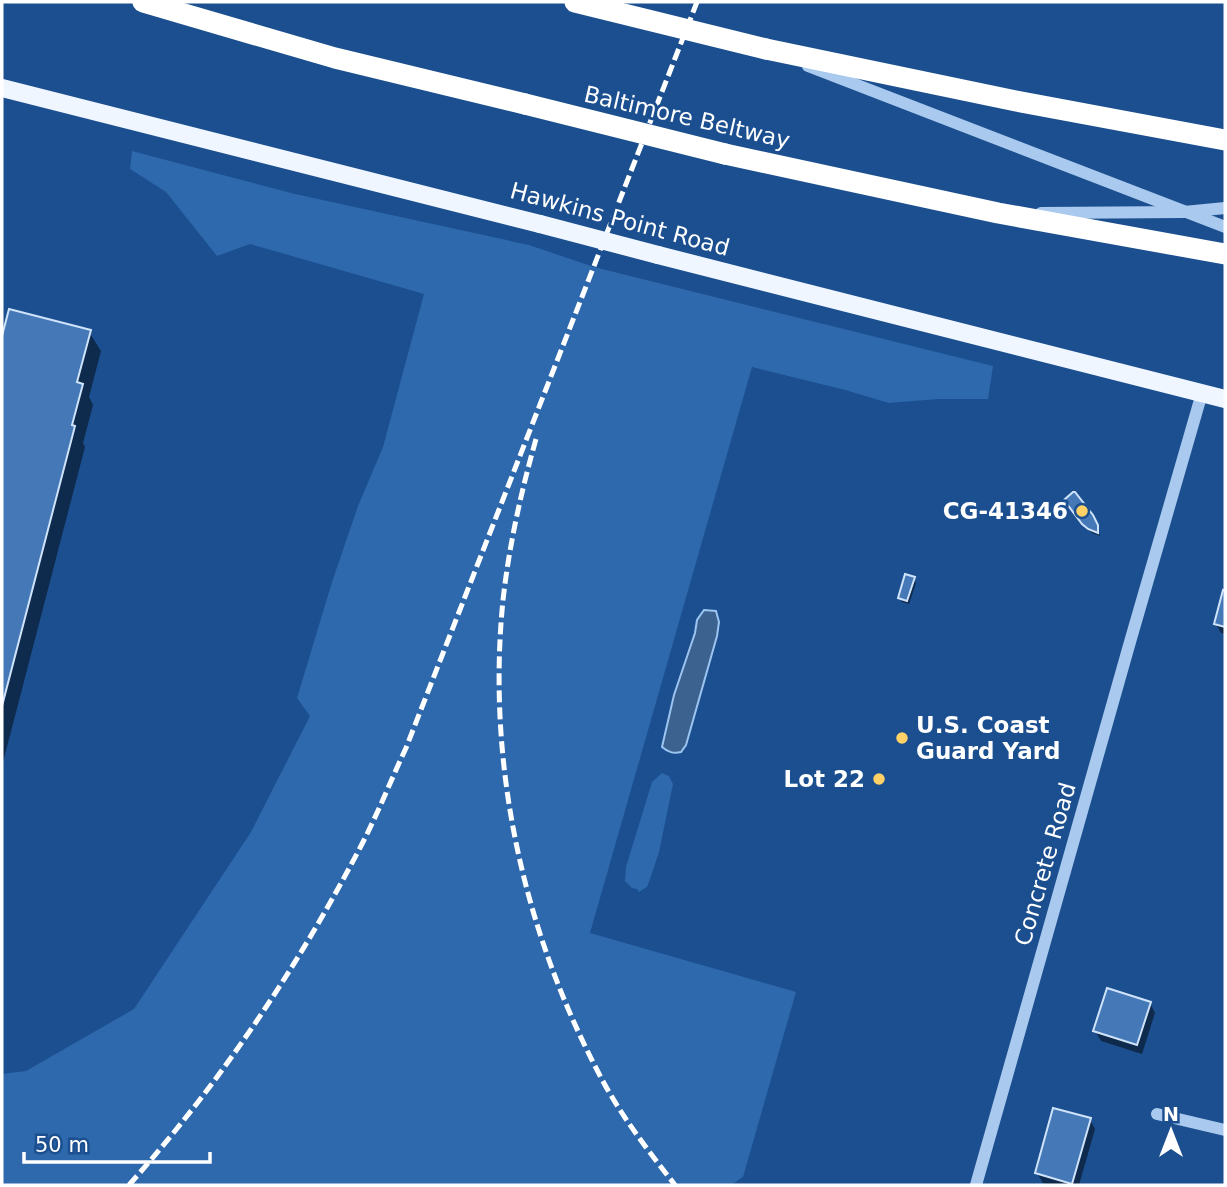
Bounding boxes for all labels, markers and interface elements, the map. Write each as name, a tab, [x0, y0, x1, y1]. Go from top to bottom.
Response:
street label: Baltimore Beltway	[582, 81, 792, 153]
street label: Hawkins Point Road	[508, 177, 732, 261]
place label: CG-41346	[943, 498, 1068, 524]
marker: CG-41346	[1074, 503, 1090, 519]
place label: U.S. Coast Guard Yard	[916, 712, 1060, 764]
marker: U.S. Coast Guard Yard	[894, 730, 910, 746]
place label: Lot 22	[784, 766, 865, 792]
marker: Lot 22	[871, 771, 887, 787]
street label: Concrete Road	[1009, 779, 1081, 949]
north arrow	[1136, 1096, 1206, 1166]
text: N	[1163, 1103, 1179, 1125]
scale bar	[24, 1120, 210, 1164]
text: 50 m	[35, 1133, 89, 1157]

